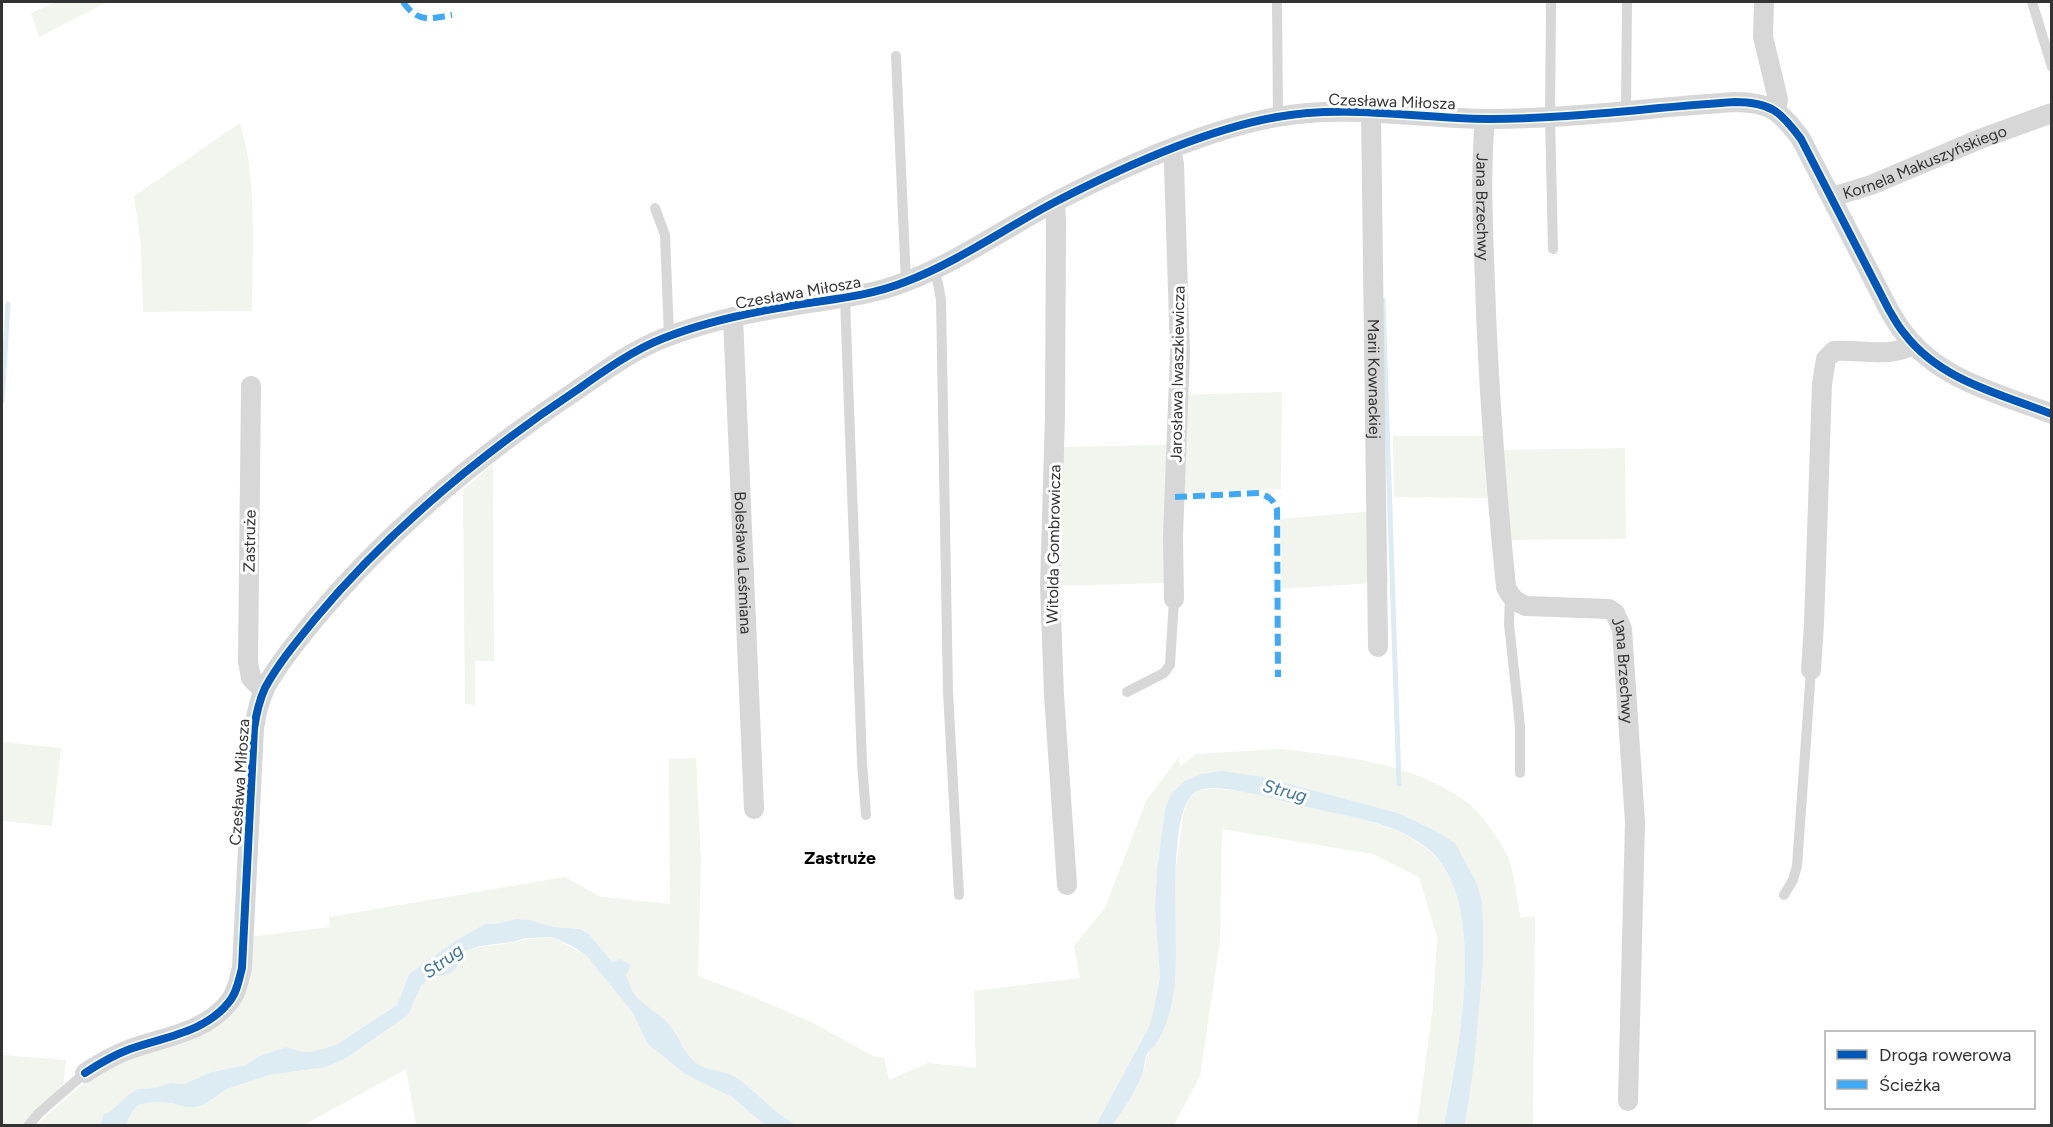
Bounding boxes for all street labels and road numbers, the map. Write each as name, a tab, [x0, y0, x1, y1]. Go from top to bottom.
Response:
street label: Czesława Miłosza	[1328, 90, 1456, 113]
street label: Kornela Makuszyńskiego	[1840, 121, 2009, 203]
street label: Jana Brzechwy	[1472, 153, 1493, 262]
street label: Czesława Miłosza	[734, 272, 862, 313]
street label: Jarosława Iwaszkiewicza	[1166, 286, 1189, 462]
street label: Marii Kownackiej	[1364, 319, 1384, 439]
street label: Witolda Gombrowicza	[1043, 464, 1064, 624]
street label: Bolesława Leśmiana	[730, 491, 756, 635]
street label: Zastruże	[239, 509, 260, 573]
street label: Jana Brzechwy	[1608, 614, 1637, 725]
street label: Czesława Miłosza	[226, 718, 253, 846]

